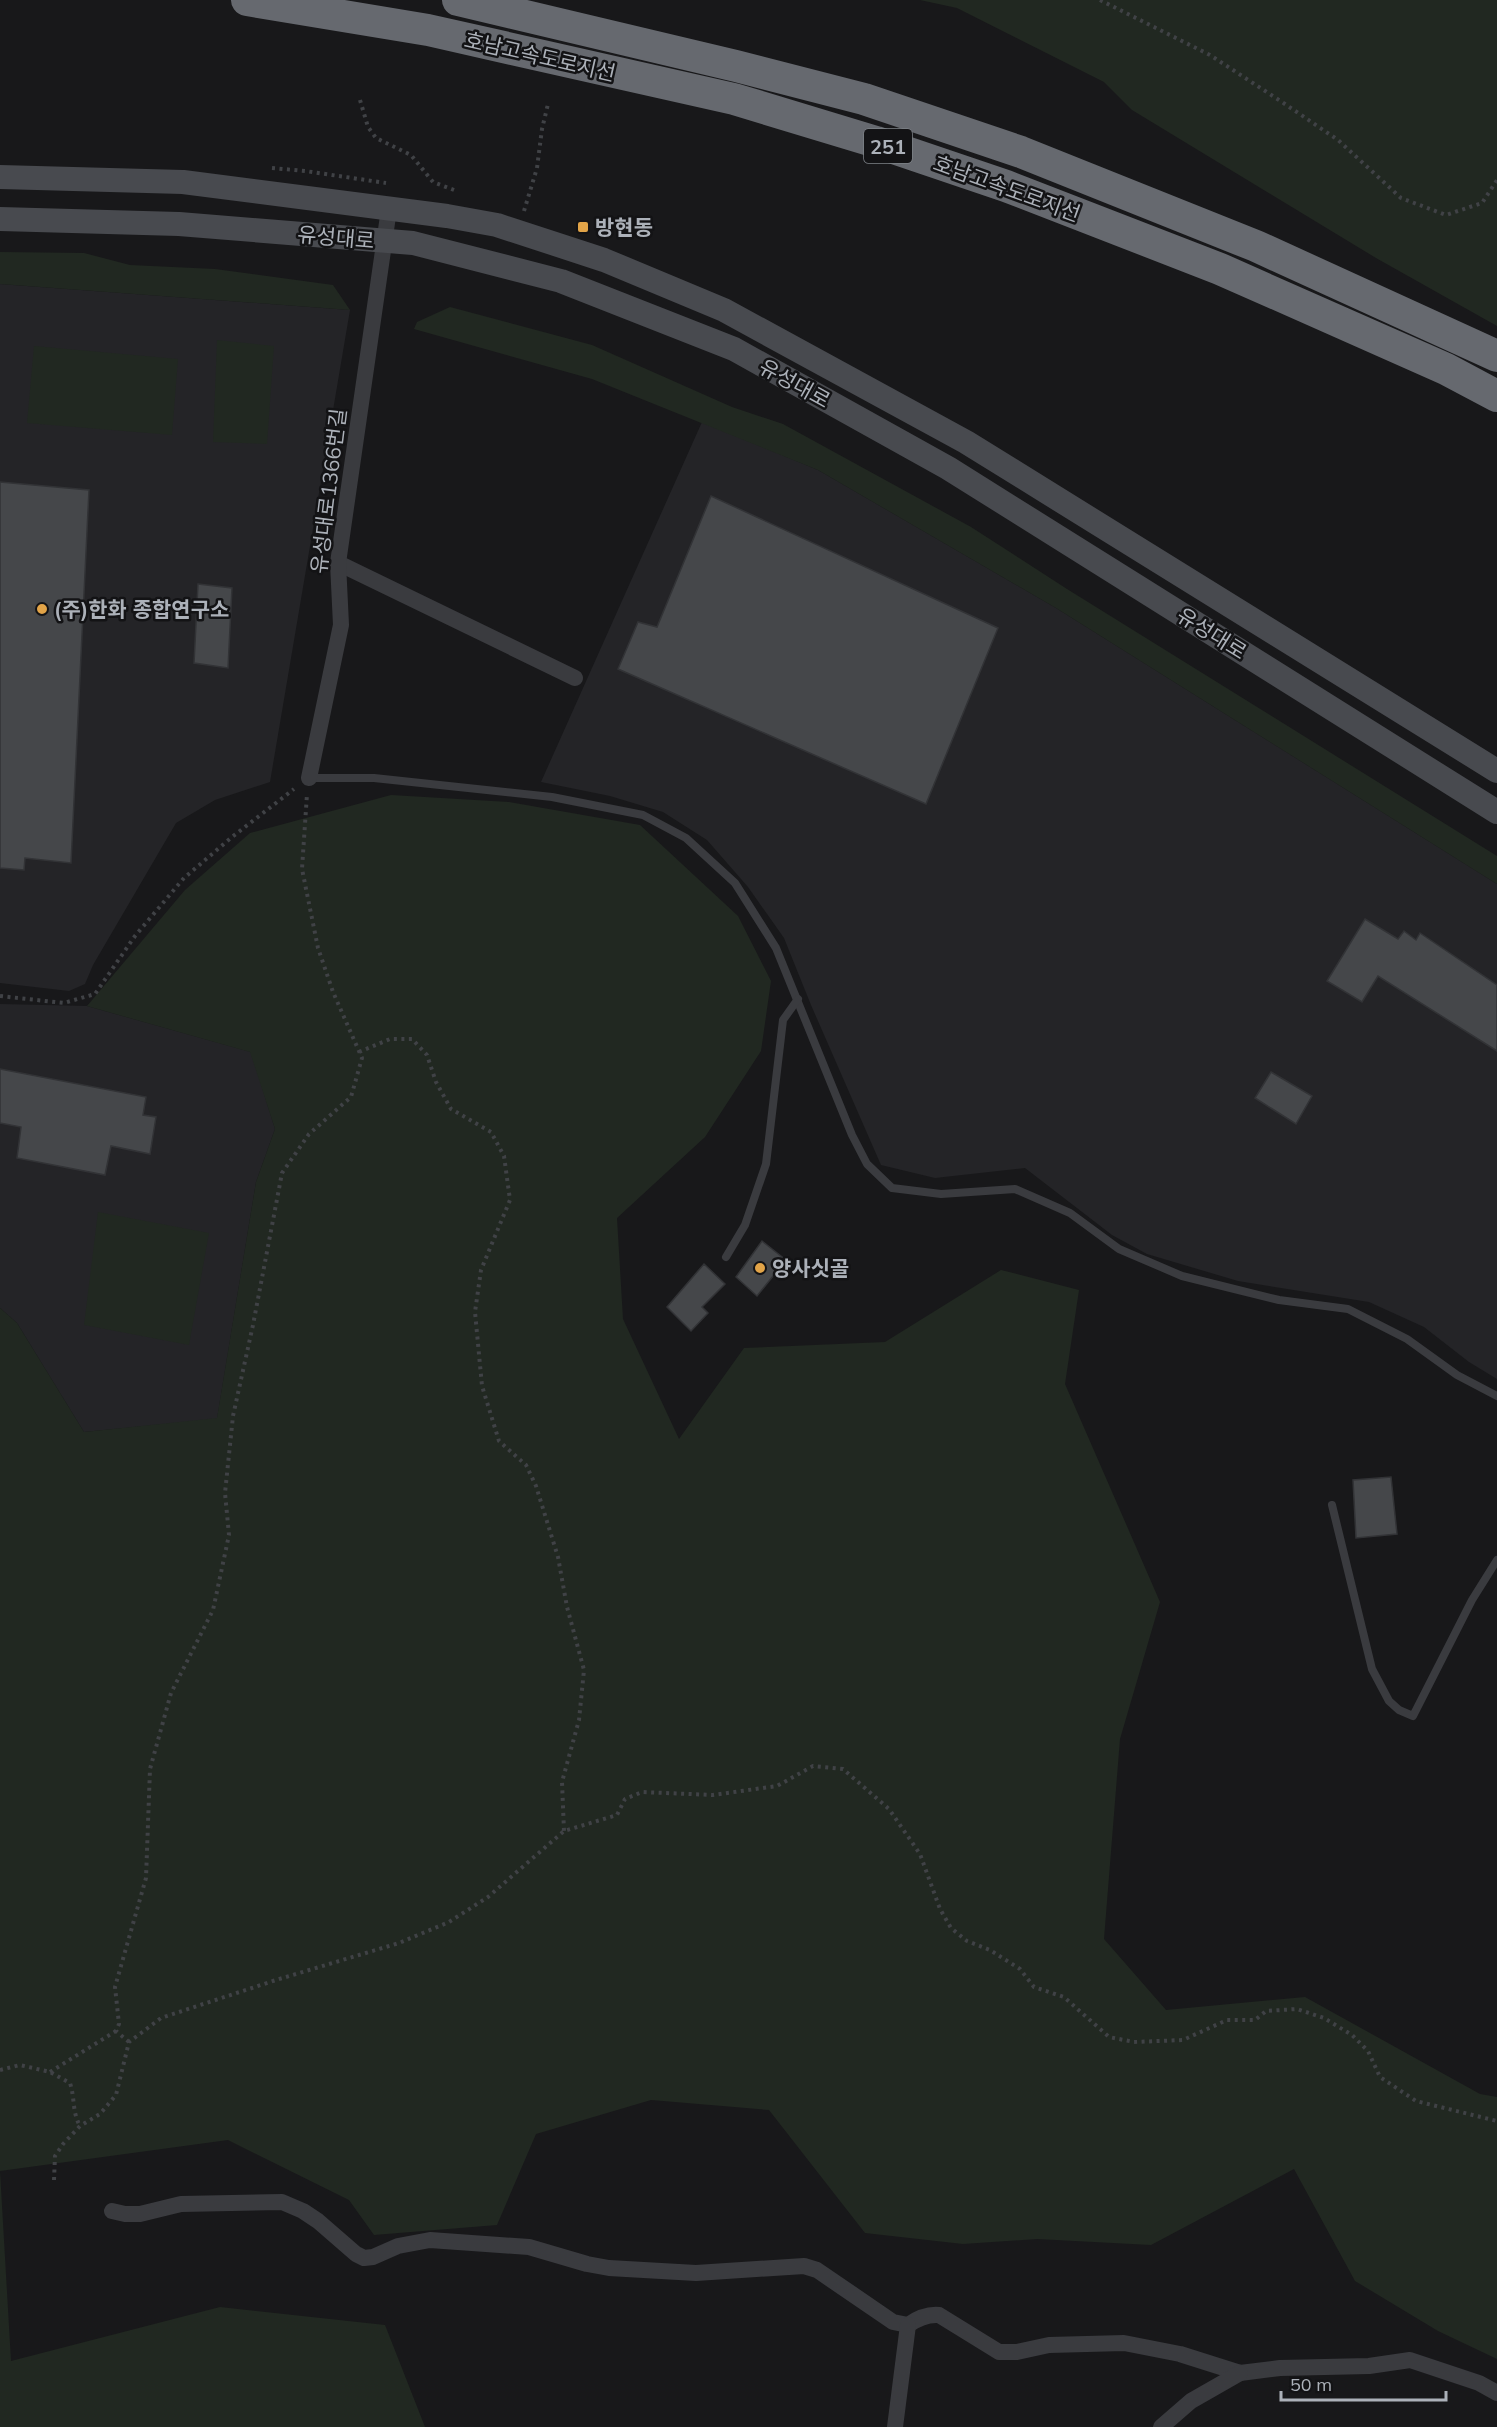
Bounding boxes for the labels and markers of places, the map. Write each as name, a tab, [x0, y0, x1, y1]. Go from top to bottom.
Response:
place label: 방현동	[595, 214, 653, 240]
marker: 방현동	[576, 220, 590, 234]
place label: (주)한화 종합연구소	[54, 596, 229, 622]
marker: (주)한화 종합연구소	[35, 602, 49, 616]
place label: 양사싯골	[772, 1255, 849, 1281]
marker: 양사싯골	[753, 1261, 767, 1275]

